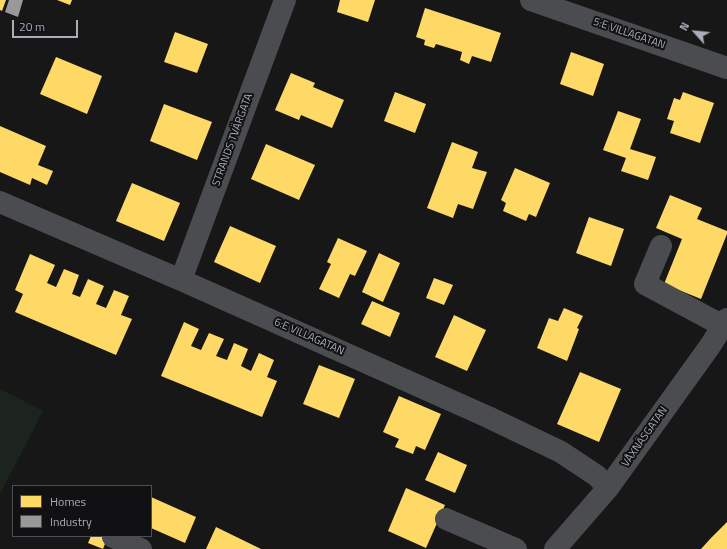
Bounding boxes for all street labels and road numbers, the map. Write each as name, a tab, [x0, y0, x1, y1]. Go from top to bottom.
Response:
street label: 5:E VILLAGATAN	[591, 16, 667, 52]
street label: STRANDS TVÄRGATA	[210, 92, 256, 188]
street label: 6:E VILLAGATAN	[272, 316, 346, 358]
street label: VÅXNÄSGATAN	[619, 404, 671, 470]

